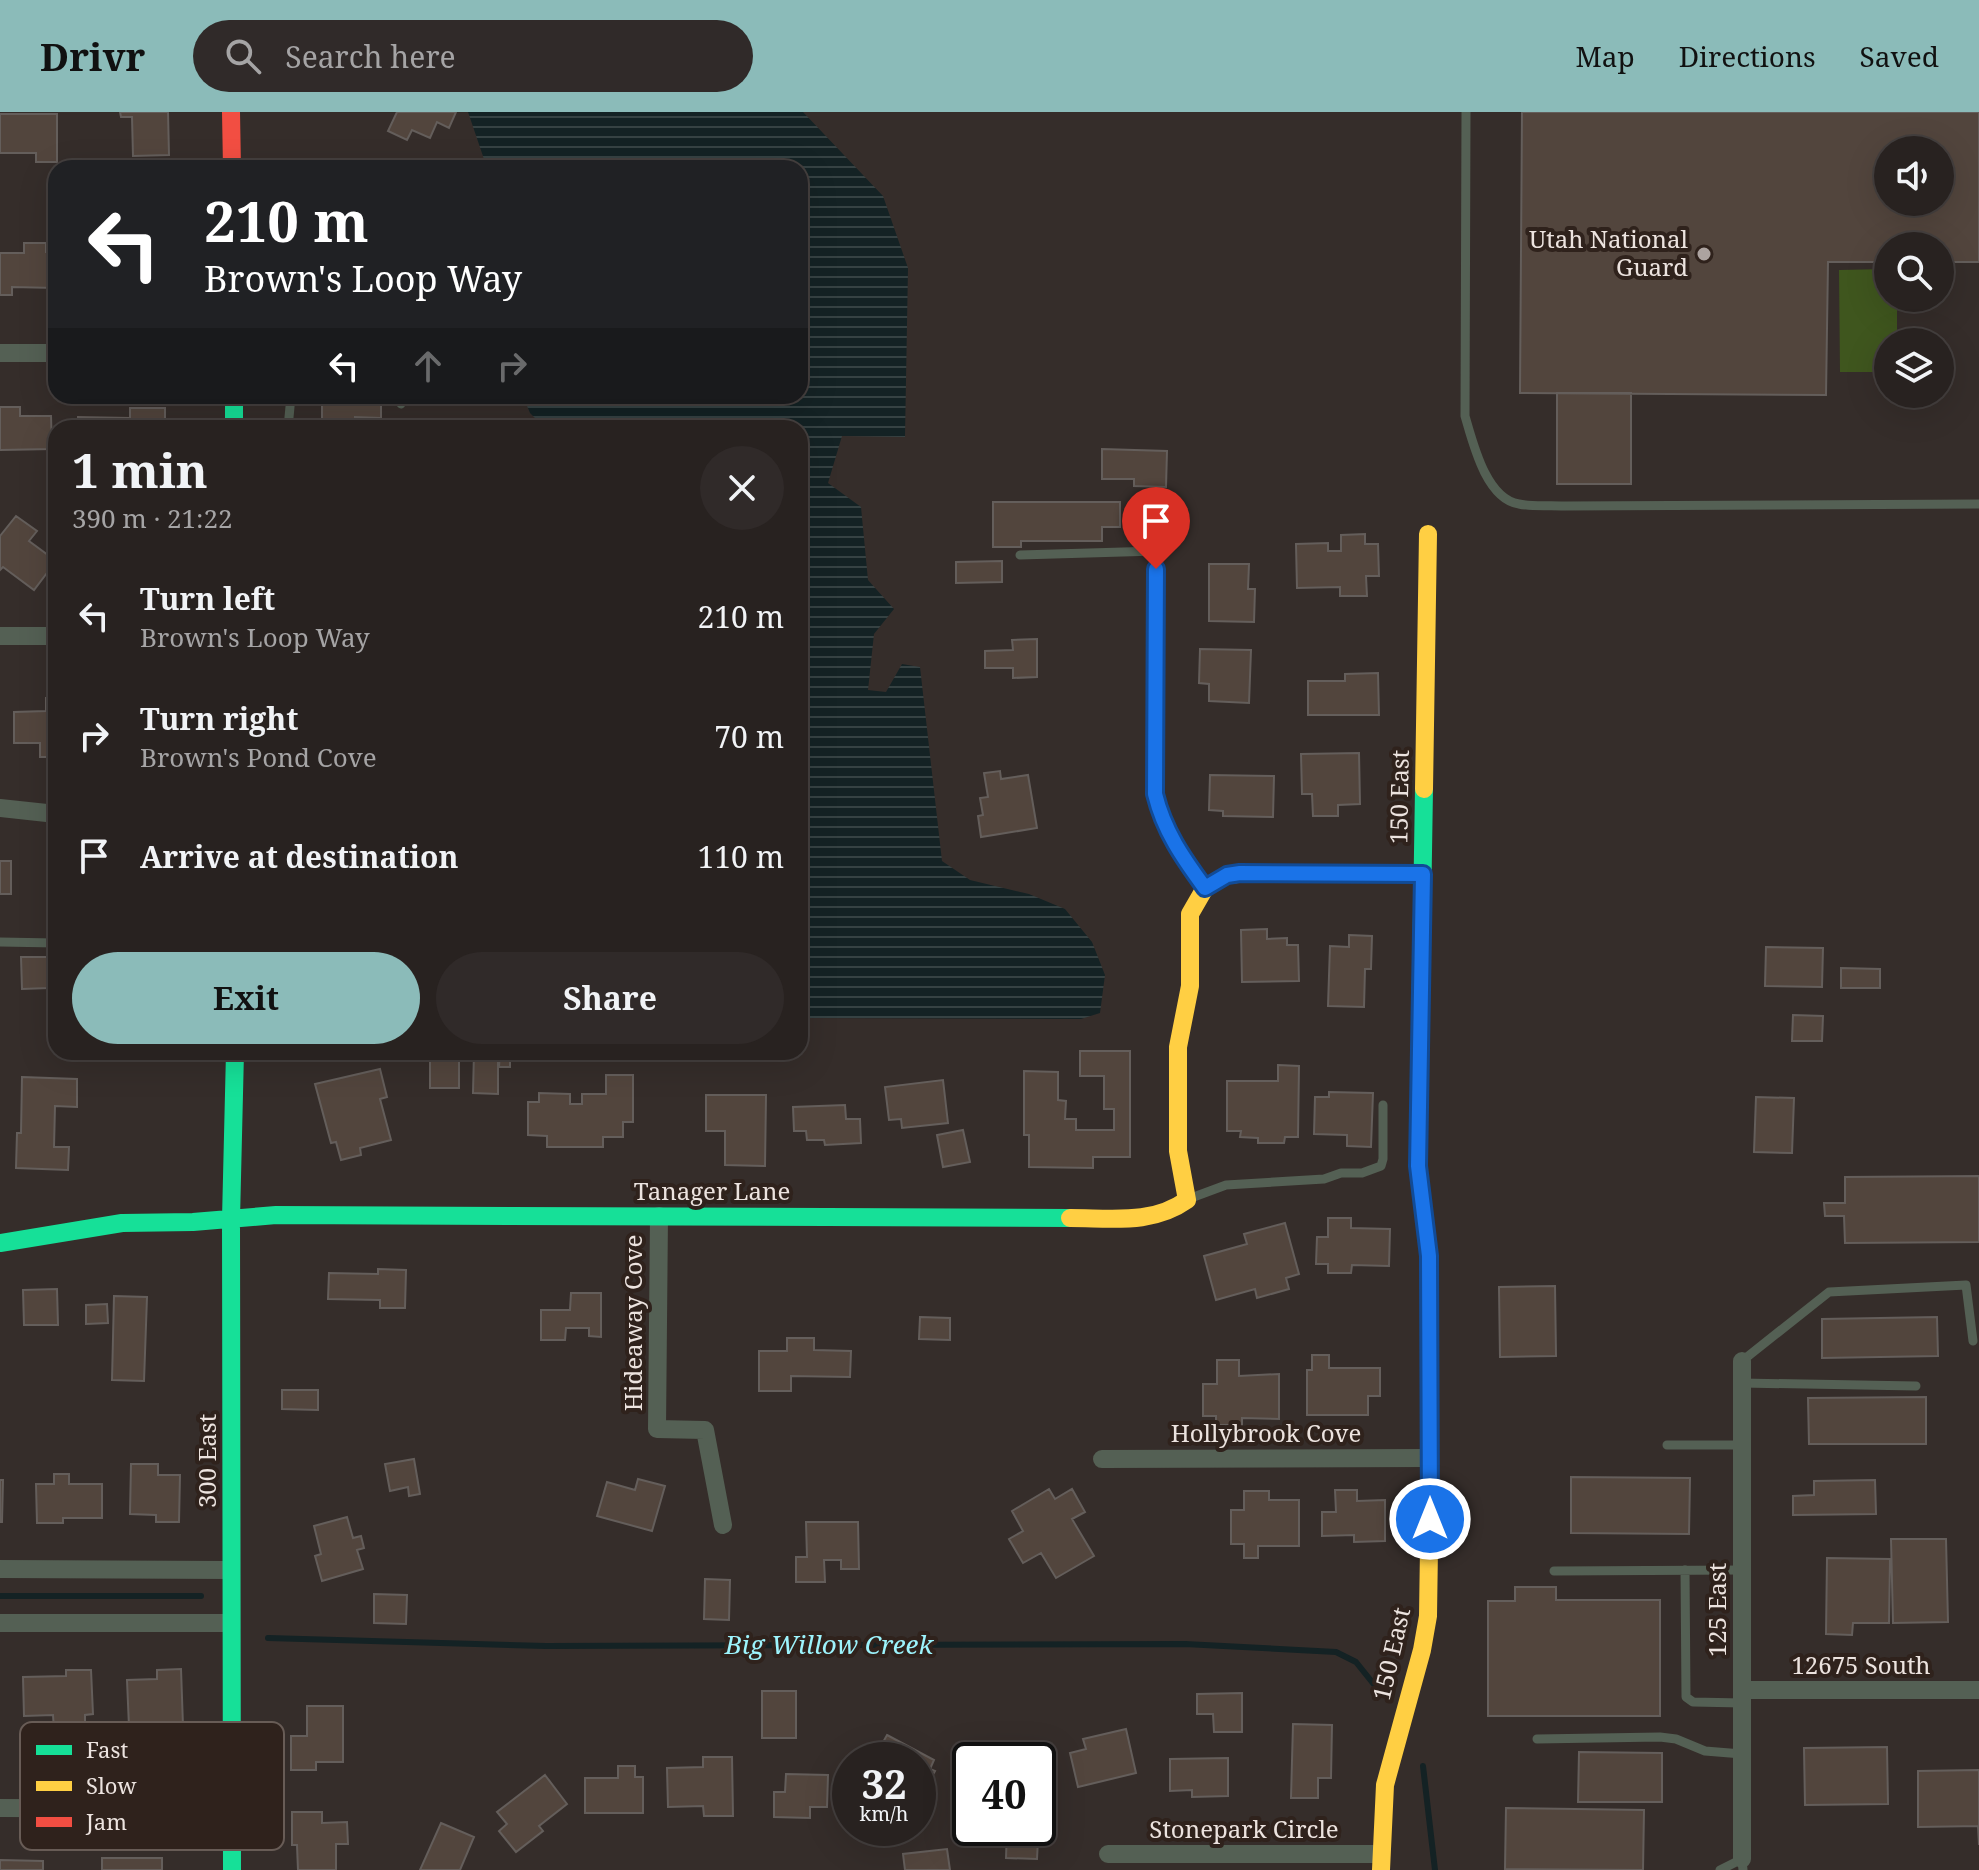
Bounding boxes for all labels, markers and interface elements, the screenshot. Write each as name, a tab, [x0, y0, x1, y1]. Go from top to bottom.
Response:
search box	[193, 20, 753, 92]
text: Drivr	[40, 30, 145, 82]
icon: search	[221, 34, 265, 78]
text: Search here	[285, 36, 456, 77]
text: Map	[1575, 37, 1635, 75]
text: Directions	[1679, 37, 1816, 75]
text: Saved	[1860, 37, 1939, 75]
map controls	[1874, 136, 1954, 408]
button: sound	[1874, 136, 1954, 216]
text: 210 m	[204, 182, 369, 258]
icon: left	[72, 192, 176, 296]
place label: Utah National Guard	[1529, 222, 1689, 283]
button: search	[1874, 232, 1954, 312]
marker: Utah National Guard	[1695, 245, 1713, 263]
text: Brown's Loop Way	[204, 254, 522, 303]
button: layers	[1874, 328, 1954, 408]
icon: left	[322, 344, 366, 388]
icon: ahead	[406, 344, 450, 388]
icon: right	[490, 344, 534, 388]
text: 1 min	[72, 437, 208, 502]
button: close	[700, 446, 784, 530]
pin	[1122, 487, 1190, 569]
icon: arrive	[1134, 499, 1178, 543]
text: 390 m · 21:22	[72, 500, 233, 536]
text: Turn left	[140, 578, 275, 619]
icon: left	[72, 594, 116, 638]
text: 210 m	[698, 596, 784, 637]
text: Brown's Loop Way	[140, 619, 370, 655]
text: Turn right	[140, 698, 298, 739]
icon: right	[72, 714, 116, 758]
text: 70 m	[714, 716, 784, 757]
text: Brown's Pond Cove	[140, 739, 377, 775]
street label: 150 East	[1381, 750, 1416, 844]
icon: arrive	[72, 834, 116, 878]
text: Arrive at destination	[140, 836, 459, 877]
text: 110 m	[698, 836, 784, 877]
button: Exit	[72, 952, 420, 1044]
button: Share	[436, 952, 784, 1044]
street label: Tanager Lane	[634, 1174, 790, 1207]
street label: Hideaway Cove	[616, 1235, 649, 1411]
street label: 300 East	[190, 1414, 223, 1508]
street label: Hollybrook Cove	[1171, 1416, 1361, 1449]
position arrow	[1388, 1477, 1472, 1561]
street label: 125 East	[1700, 1563, 1733, 1657]
street label: 150 East	[1364, 1604, 1417, 1703]
water label: Big Willow Creek	[724, 1626, 934, 1662]
street label: 12675 South	[1791, 1648, 1931, 1681]
legend	[20, 1722, 284, 1850]
text: Fast	[86, 1734, 128, 1764]
speed limit sign: 40	[952, 1742, 1056, 1846]
text: 32	[861, 1756, 907, 1811]
text: Slow	[86, 1770, 136, 1800]
text: km/h	[859, 1800, 909, 1827]
text: Jam	[85, 1806, 127, 1836]
street label: Stonepark Circle	[1149, 1812, 1339, 1845]

